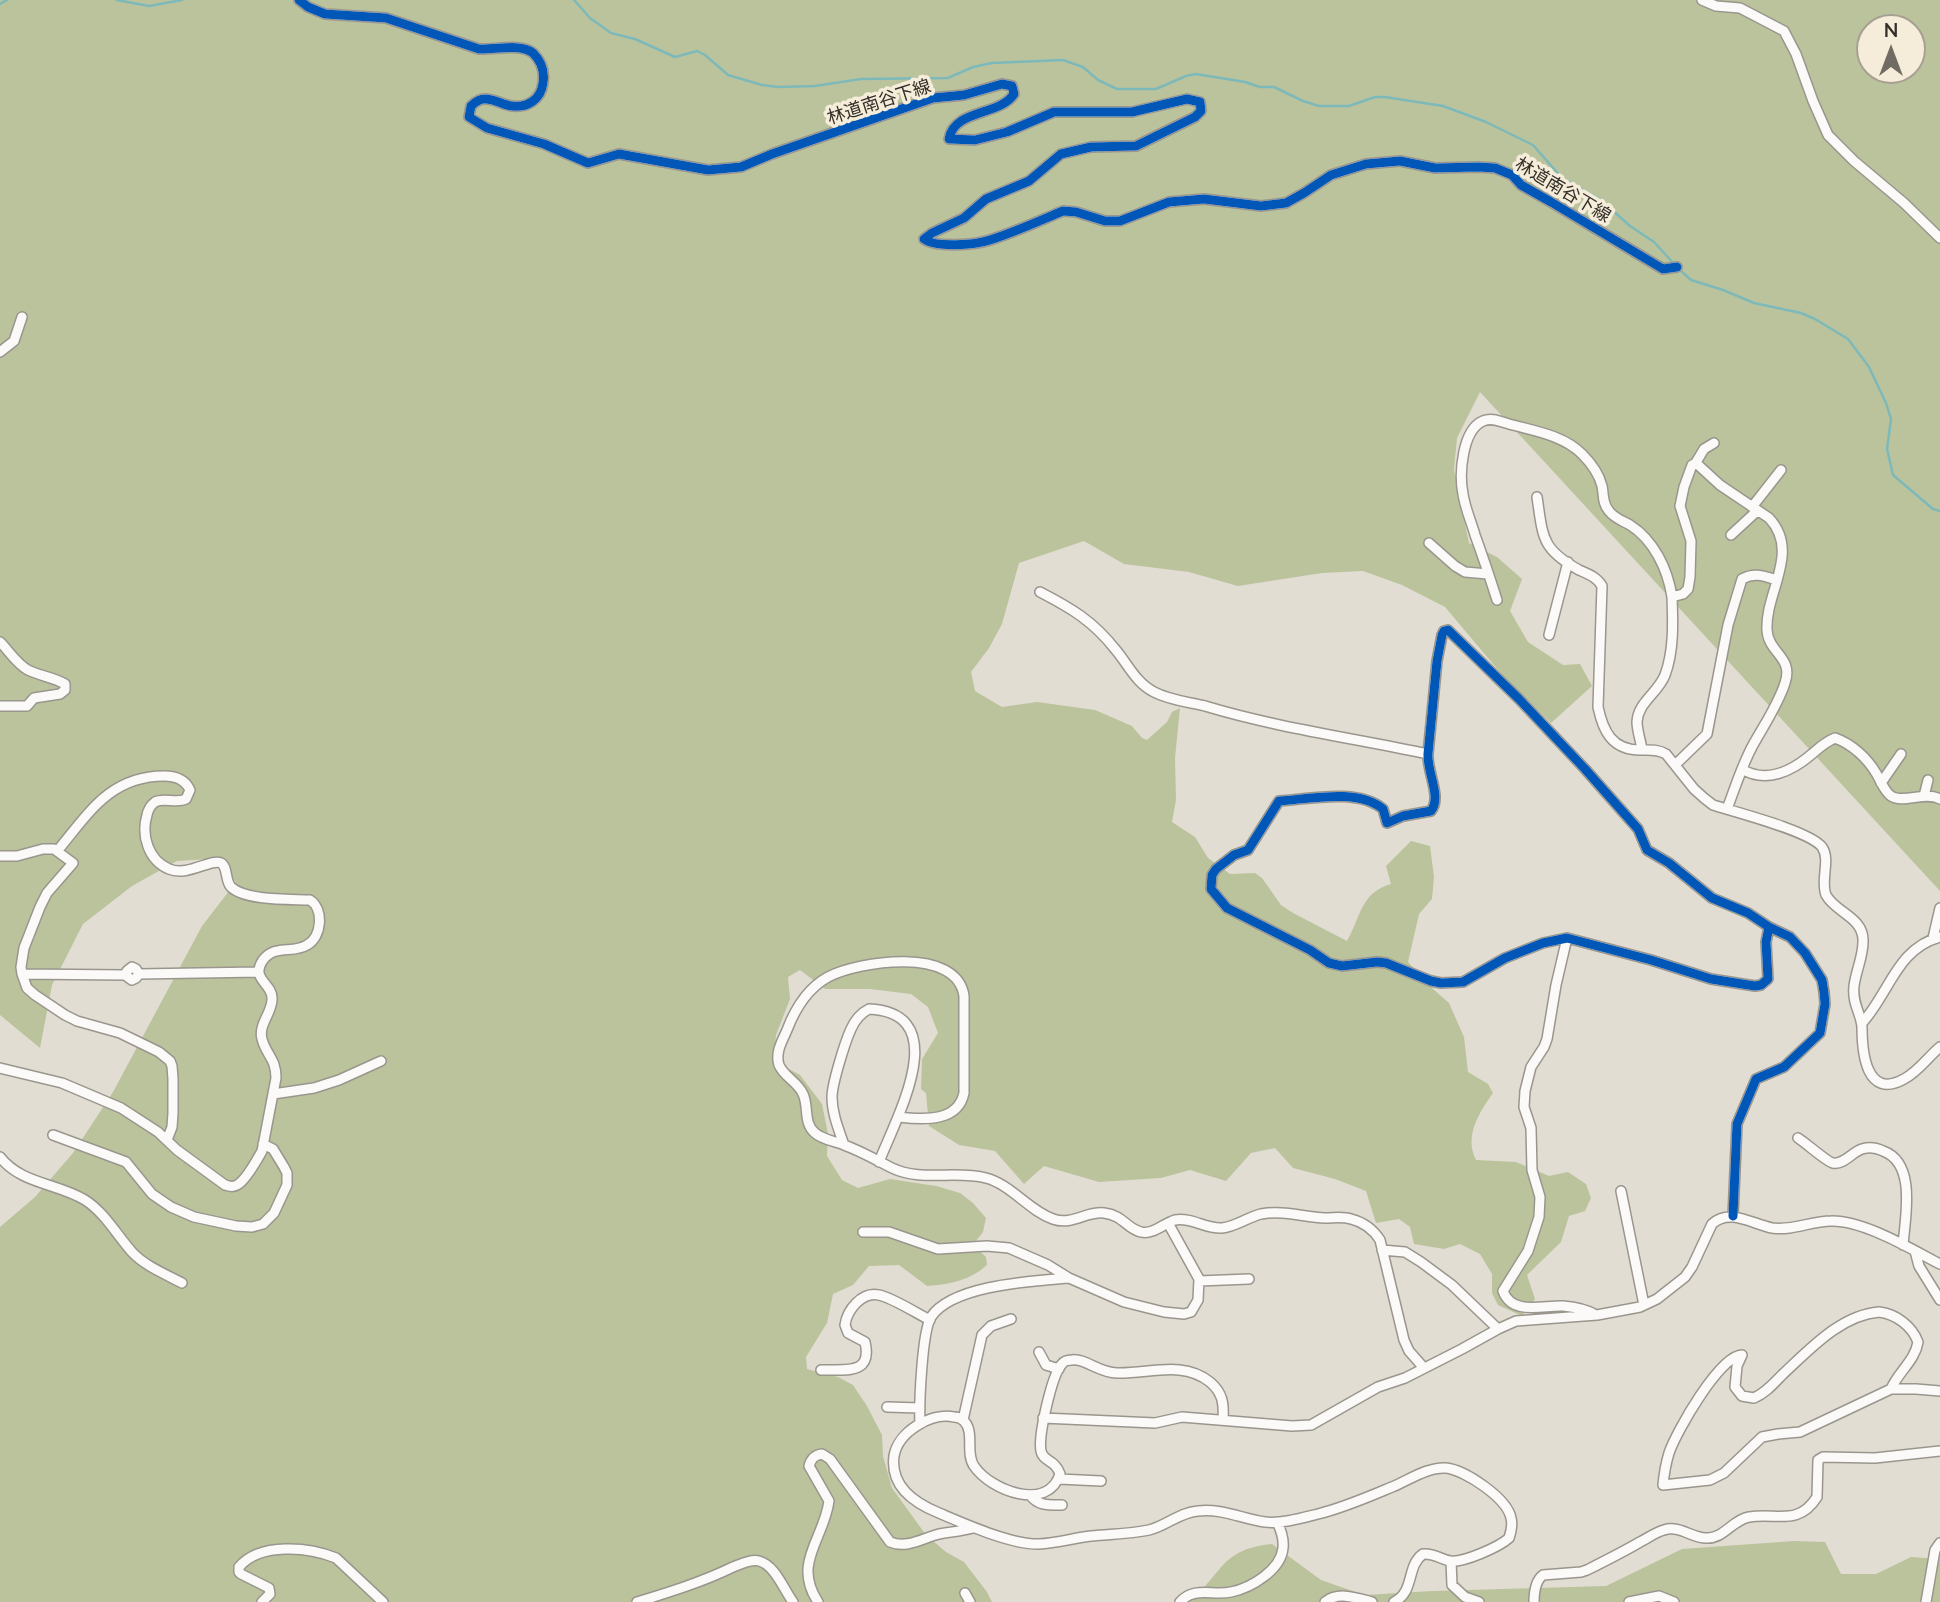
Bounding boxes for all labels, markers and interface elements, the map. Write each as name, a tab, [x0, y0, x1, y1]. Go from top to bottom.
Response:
north arrow	[1856, 14, 1926, 84]
text: N	[1884, 18, 1898, 41]
street label: 林道南谷下線	[824, 75, 934, 129]
street label: 林道南谷下線	[1511, 153, 1615, 227]

